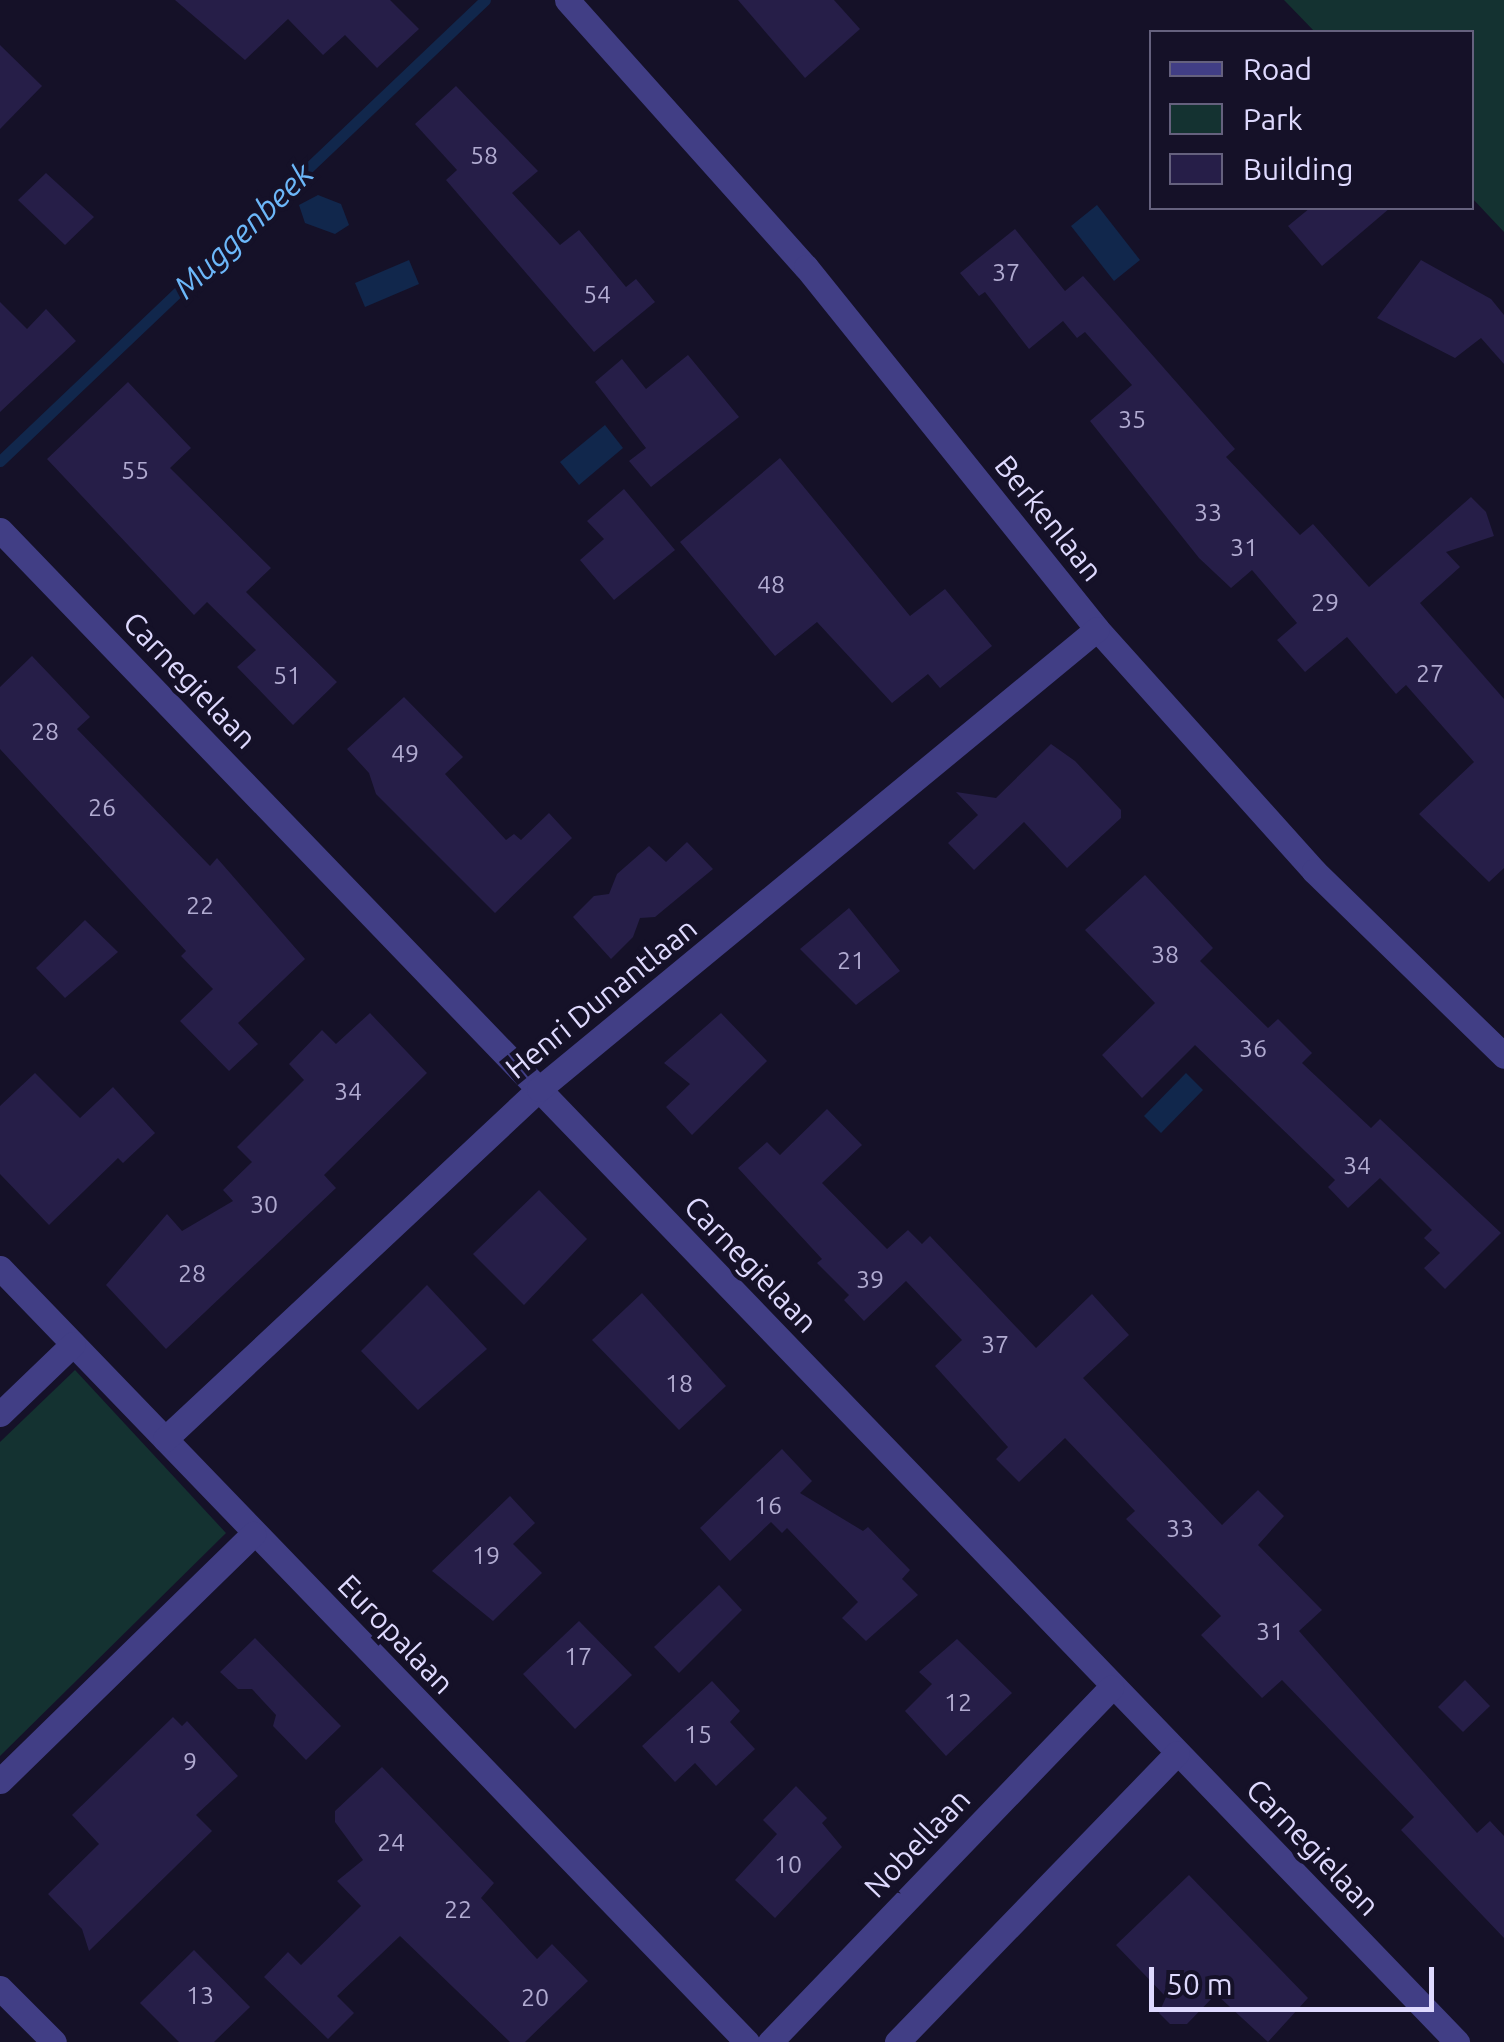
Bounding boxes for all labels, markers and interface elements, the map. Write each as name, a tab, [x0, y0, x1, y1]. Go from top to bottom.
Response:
legend	[1149, 30, 1474, 210]
text: Road	[1243, 52, 1312, 86]
text: Park	[1243, 102, 1303, 136]
house number: 58	[470, 140, 498, 170]
text: Building	[1243, 152, 1354, 186]
water label: Muggenbeek	[165, 154, 321, 306]
house number: 37	[992, 257, 1020, 287]
house number: 54	[583, 279, 611, 309]
house number: 35	[1118, 404, 1146, 434]
street label: Berkenlaan	[987, 448, 1111, 588]
house number: 55	[121, 455, 149, 485]
house number: 33	[1194, 497, 1222, 527]
house number: 31	[1230, 532, 1258, 562]
house number: 48	[757, 569, 785, 599]
house number: 29	[1311, 587, 1339, 617]
street label: Carnegielaan	[116, 604, 264, 756]
house number: 27	[1416, 658, 1444, 688]
house number: 51	[273, 660, 301, 690]
house number: 28	[31, 716, 59, 746]
house number: 49	[391, 738, 419, 768]
house number: 26	[88, 792, 116, 822]
house number: 22	[186, 890, 214, 920]
street label: Henri Dunantlaan	[498, 910, 704, 1086]
house number: 38	[1151, 939, 1179, 969]
house number: 21	[837, 945, 865, 975]
house number: 36	[1239, 1033, 1267, 1063]
house number: 34	[334, 1076, 362, 1106]
house number: 34	[1343, 1150, 1371, 1180]
street label: Carnegielaan	[677, 1188, 825, 1340]
house number: 30	[250, 1189, 278, 1219]
house number: 28	[178, 1258, 206, 1288]
house number: 39	[856, 1264, 884, 1294]
house number: 37	[981, 1329, 1009, 1359]
house number: 18	[665, 1368, 693, 1398]
house number: 16	[754, 1490, 782, 1520]
house number: 33	[1166, 1513, 1194, 1543]
house number: 19	[472, 1540, 500, 1570]
street label: Europalaan	[330, 1567, 462, 1701]
house number: 31	[1256, 1616, 1284, 1646]
house number: 17	[564, 1641, 592, 1671]
house number: 12	[944, 1687, 972, 1717]
house number: 15	[684, 1719, 712, 1749]
house number: 9	[183, 1746, 197, 1776]
street label: Carnegielaan	[1239, 1771, 1387, 1923]
street label: Nobellaan	[857, 1781, 977, 1905]
house number: 24	[377, 1827, 405, 1857]
house number: 10	[774, 1849, 802, 1879]
house number: 22	[444, 1894, 472, 1924]
scale bar	[1154, 1947, 1439, 2009]
text: 50 m	[1166, 1967, 1233, 2001]
house number: 13	[186, 1980, 214, 2010]
house number: 20	[521, 1982, 549, 2012]

